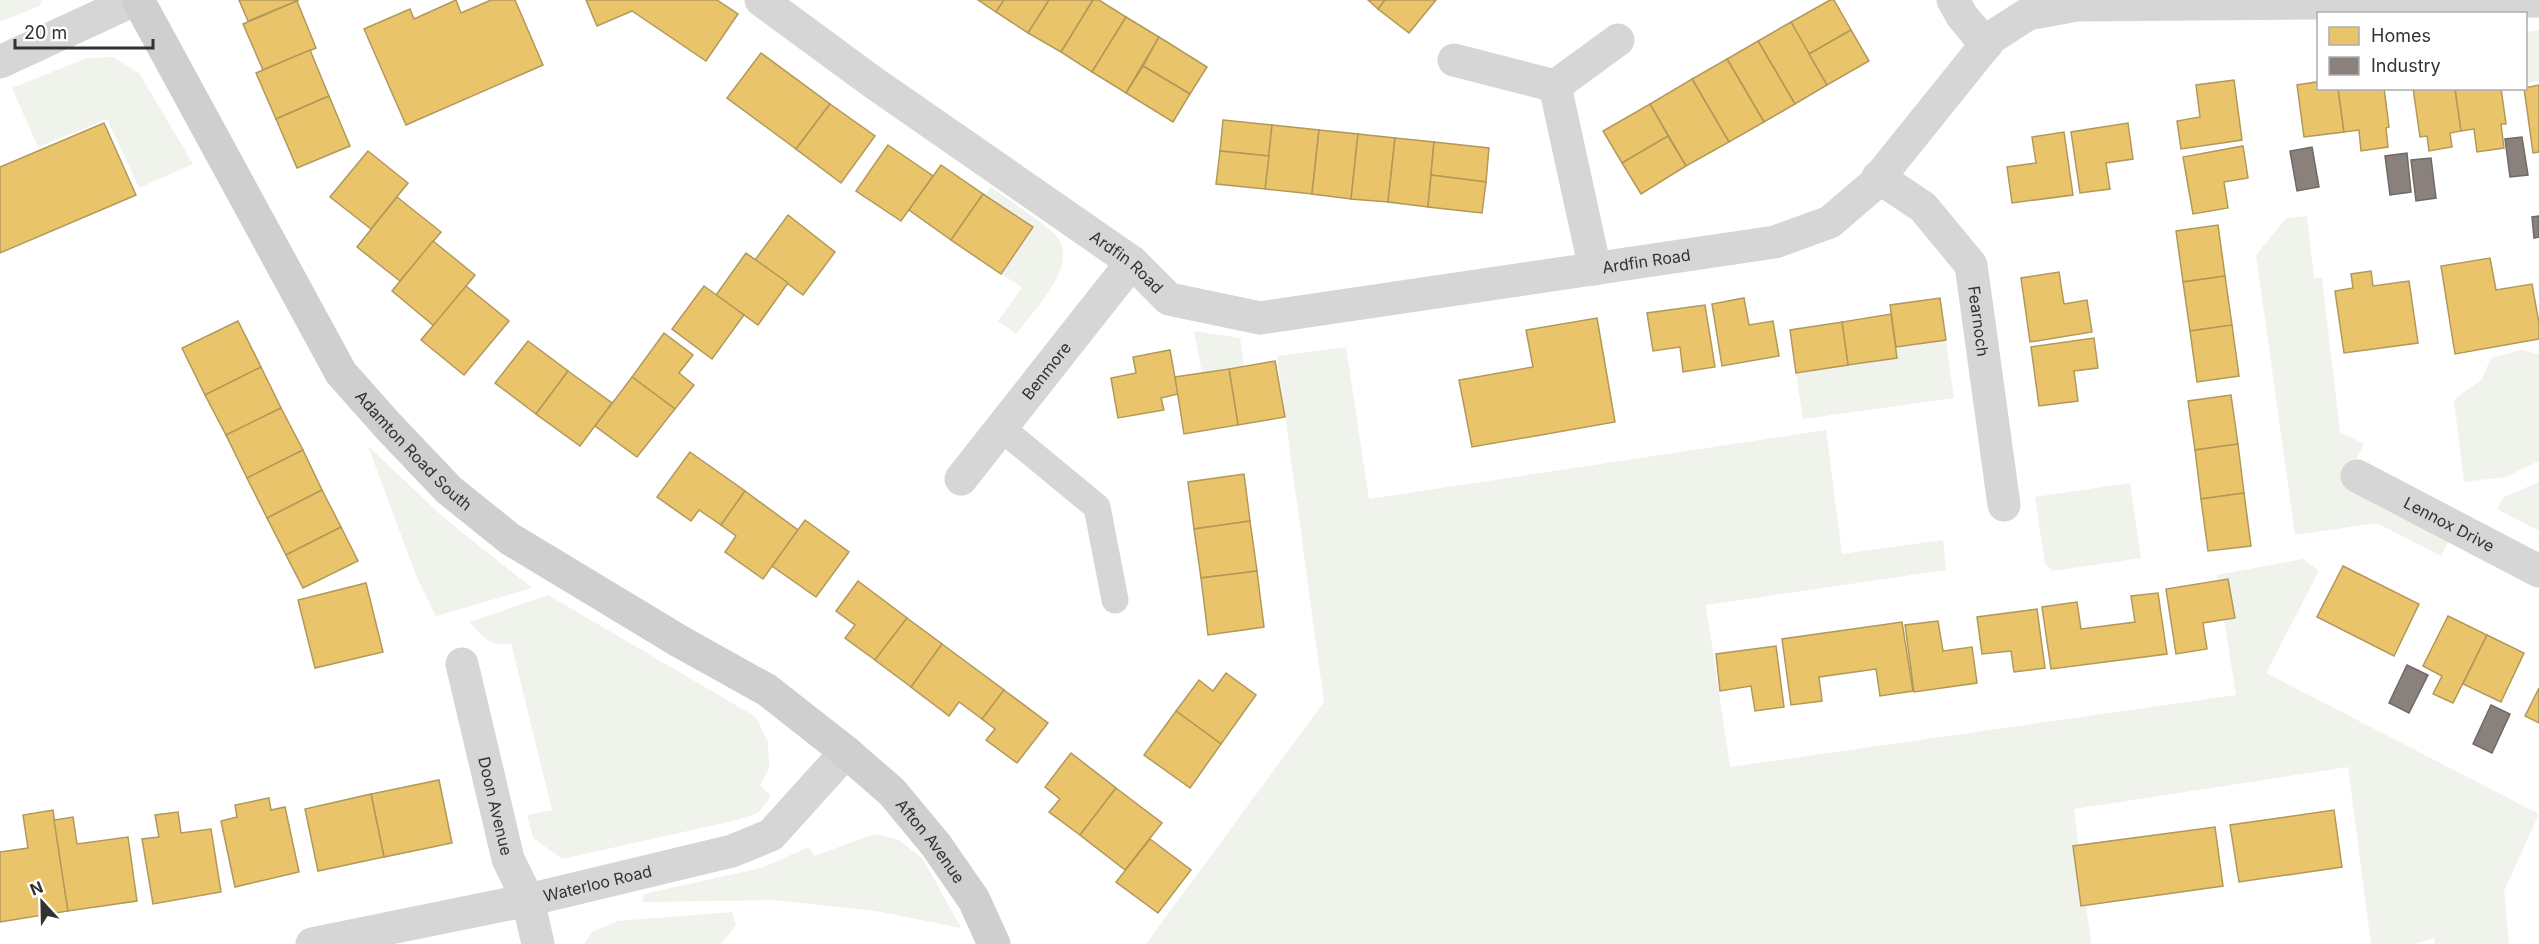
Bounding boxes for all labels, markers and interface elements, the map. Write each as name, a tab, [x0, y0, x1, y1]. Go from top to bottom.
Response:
scale bar	[15, 12, 153, 50]
legend	[2317, 12, 2527, 90]
text: 20 m	[24, 22, 67, 43]
text: Homes	[2371, 25, 2431, 46]
text: Industry	[2371, 55, 2441, 76]
street label: Ardfin Road	[1086, 226, 1168, 298]
street label: Ardfin Road	[1601, 245, 1692, 277]
street label: Fearnoch	[1964, 284, 1993, 358]
street label: Benmore	[1018, 338, 1075, 403]
street label: Adamton Road South	[351, 386, 476, 515]
street label: Lennox Drive	[2400, 492, 2498, 556]
street label: Doon Avenue	[474, 755, 517, 858]
street label: Afton Avenue	[892, 795, 969, 887]
street label: Waterloo Road	[541, 861, 654, 906]
north arrow	[12, 872, 72, 932]
text: N	[27, 877, 46, 900]

